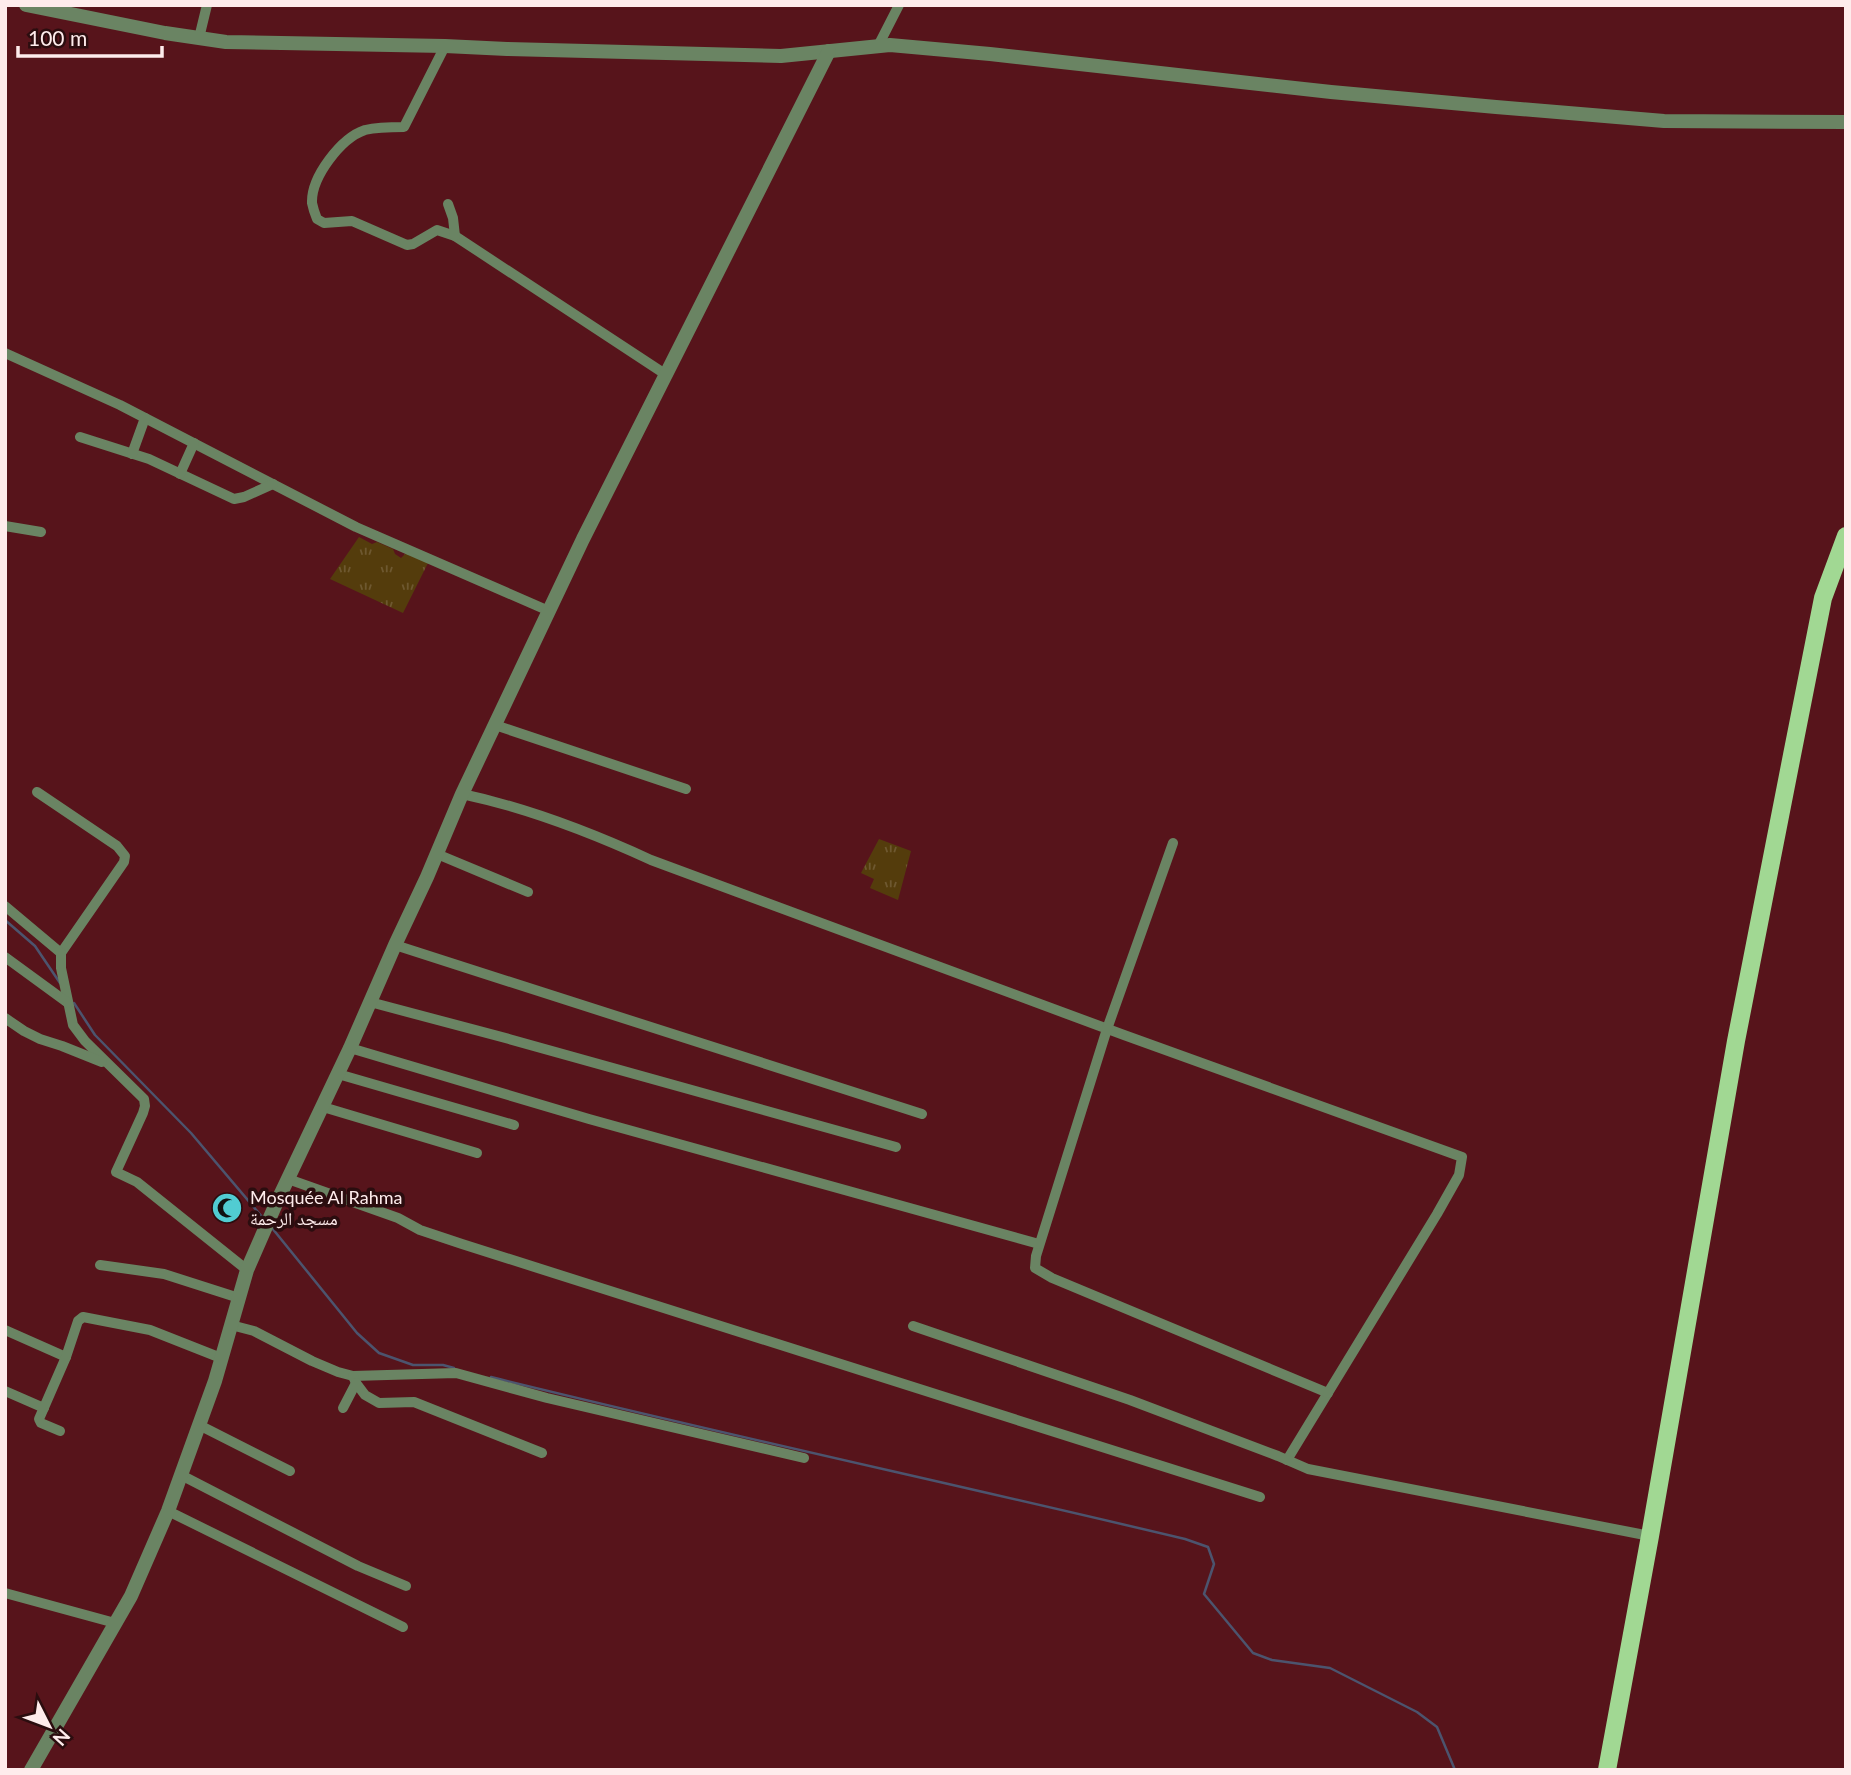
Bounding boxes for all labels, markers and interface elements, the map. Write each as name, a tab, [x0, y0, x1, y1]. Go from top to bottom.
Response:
scale bar	[18, 14, 161, 58]
text: 100 m	[28, 25, 87, 50]
place label: Mosquée Al Rahma مسجد الرحمة	[250, 1186, 402, 1229]
mosque icon: Mosquée Al Rahma مسجد الرحمة	[210, 1191, 244, 1225]
north arrow	[14, 1691, 84, 1761]
text: N	[49, 1725, 75, 1751]

